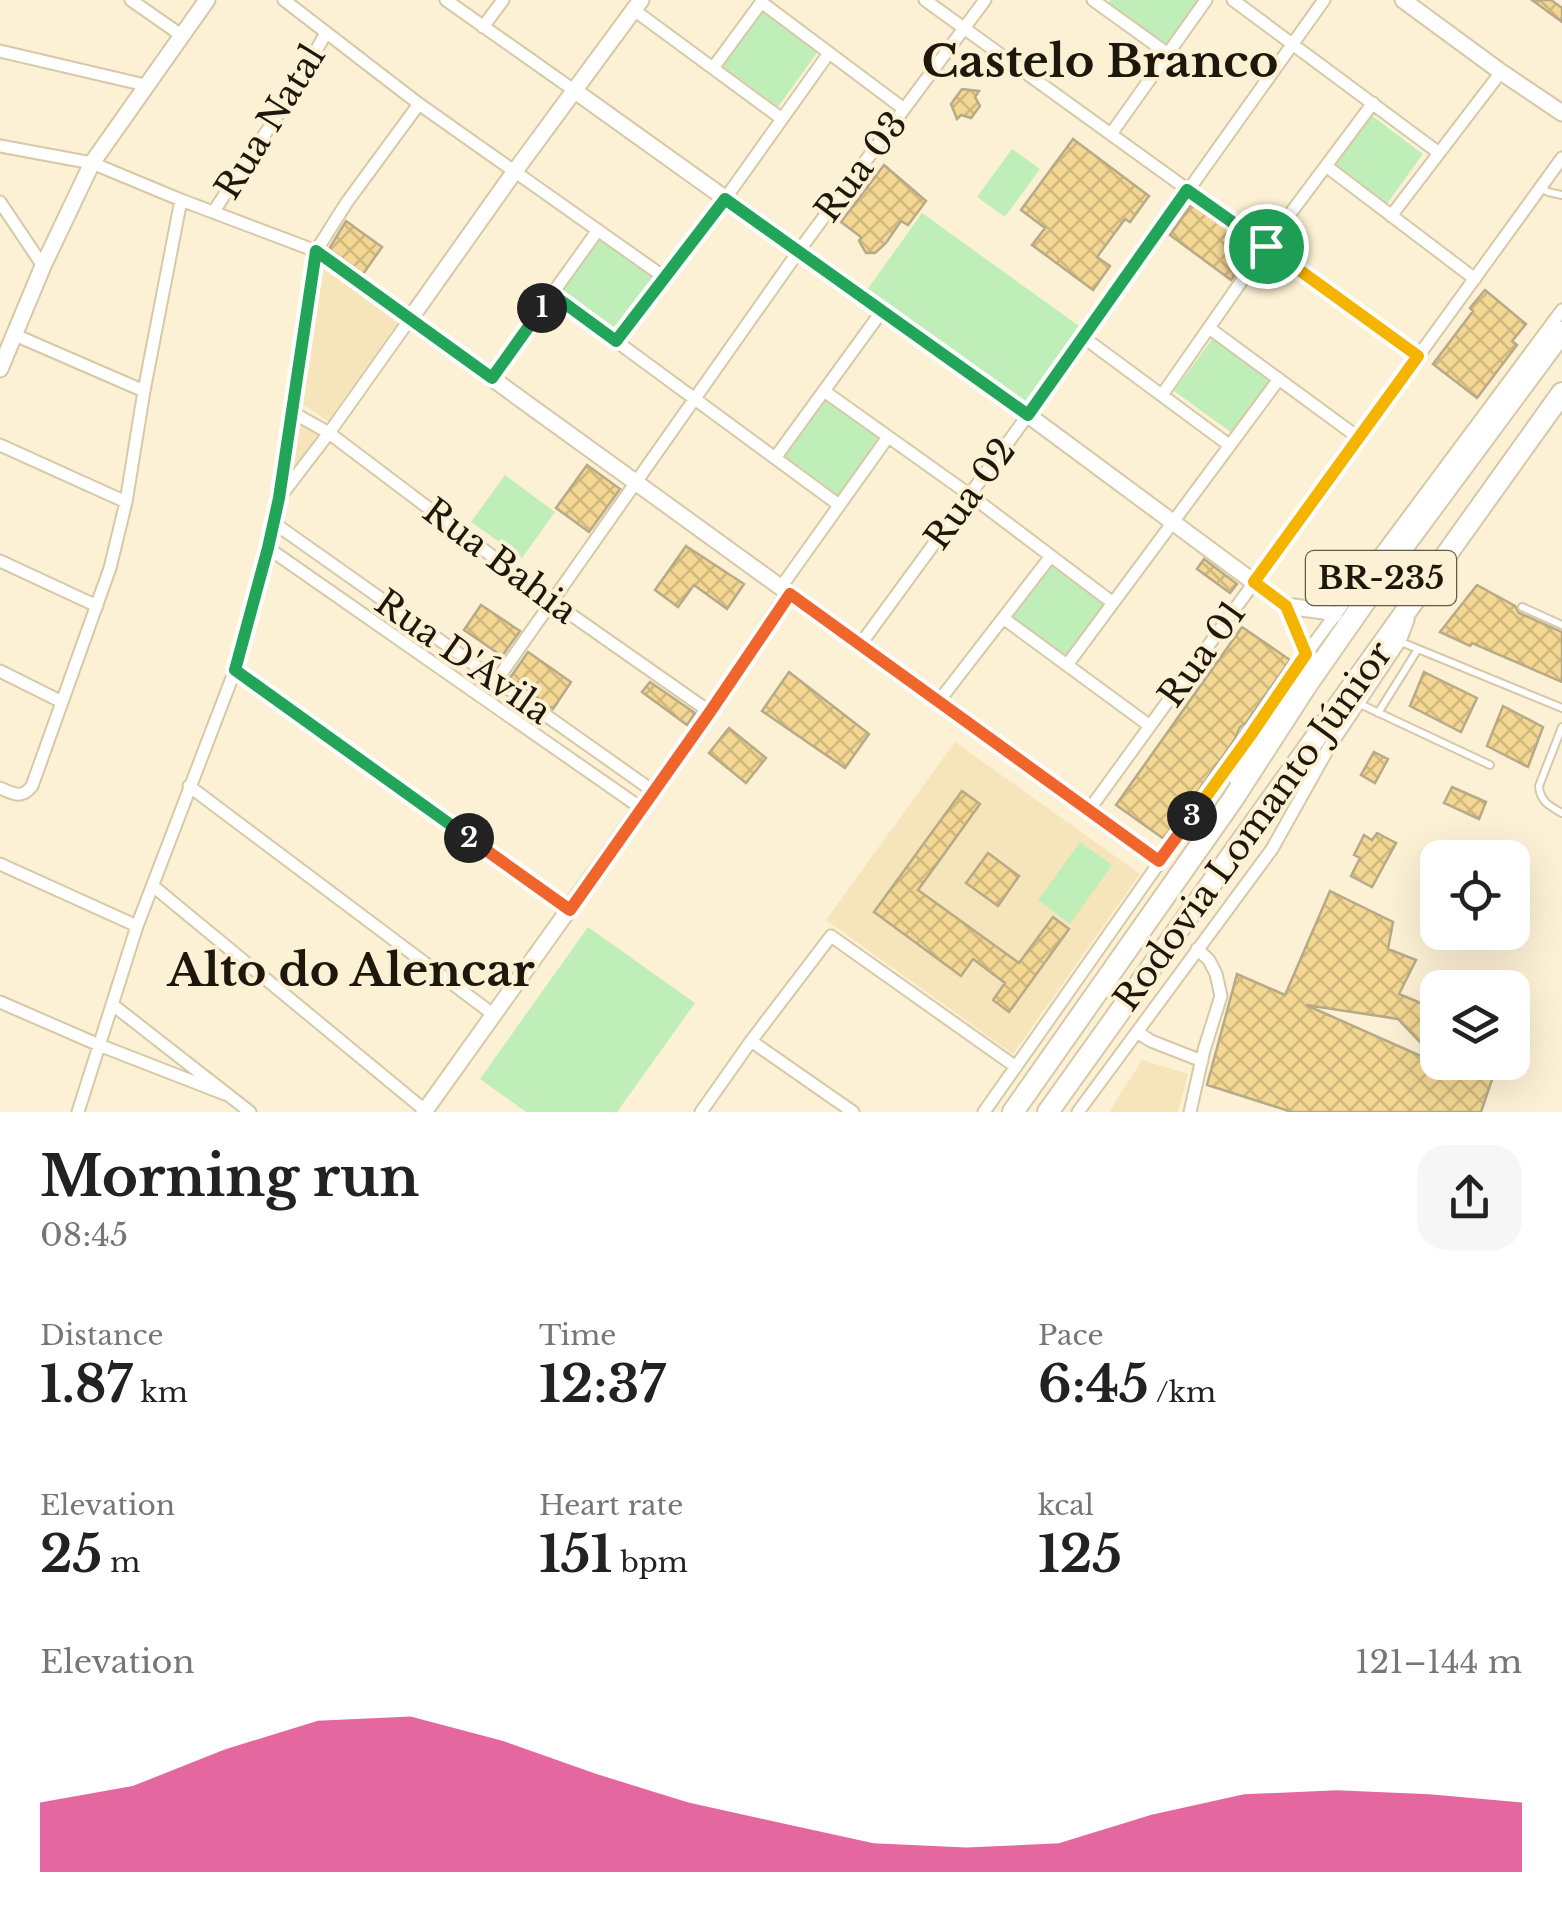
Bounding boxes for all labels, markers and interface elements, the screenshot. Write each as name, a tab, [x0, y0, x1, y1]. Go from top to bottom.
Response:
district label: Castelo Branco	[922, 33, 1278, 89]
street label: Rua Natal	[205, 37, 334, 207]
street label: Rua 03	[805, 103, 916, 230]
pin	[1224, 204, 1309, 289]
icon: arrive	[1239, 219, 1294, 274]
pin: 1	[517, 283, 567, 333]
text: 1	[536, 290, 548, 325]
street label: Rua 02	[915, 430, 1024, 558]
street label: Rua Bahia	[415, 489, 586, 633]
road number: BR-235	[1306, 551, 1456, 605]
street label: Rua D'Ávila	[367, 580, 560, 733]
street label: Rua 01	[1149, 592, 1254, 715]
street label: Rodovia Lomanto Júnior	[1104, 632, 1401, 1019]
pin: 3	[1167, 791, 1217, 841]
text: 3	[1183, 798, 1201, 833]
pin: 2	[444, 813, 494, 863]
text: 2	[460, 820, 478, 855]
map controls	[1420, 840, 1530, 1080]
button: locate	[1420, 840, 1530, 950]
district label: Alto do Alencar	[166, 942, 535, 998]
button: layers	[1420, 970, 1530, 1080]
text: Morning run	[40, 1143, 419, 1211]
button: share	[1417, 1145, 1522, 1250]
text: 08:45	[40, 1215, 128, 1255]
text: Distance	[40, 1318, 163, 1353]
text: Time	[539, 1318, 616, 1353]
text: Pace	[1038, 1318, 1103, 1353]
text: 1.87	[40, 1353, 132, 1416]
text: 12:37	[539, 1353, 665, 1416]
text: 6:45	[1038, 1353, 1149, 1416]
text: km	[132, 1375, 188, 1410]
text: /km	[1149, 1375, 1216, 1410]
text: Elevation	[40, 1488, 175, 1523]
text: Heart rate	[539, 1488, 683, 1523]
text: kcal	[1038, 1488, 1094, 1523]
text: 25	[40, 1523, 102, 1586]
text: 151	[539, 1523, 612, 1586]
text: 125	[1038, 1523, 1122, 1586]
text: m	[102, 1545, 140, 1580]
text: bpm	[612, 1545, 688, 1580]
text: Elevation	[40, 1642, 194, 1682]
text: 121–144 m	[1355, 1642, 1522, 1682]

